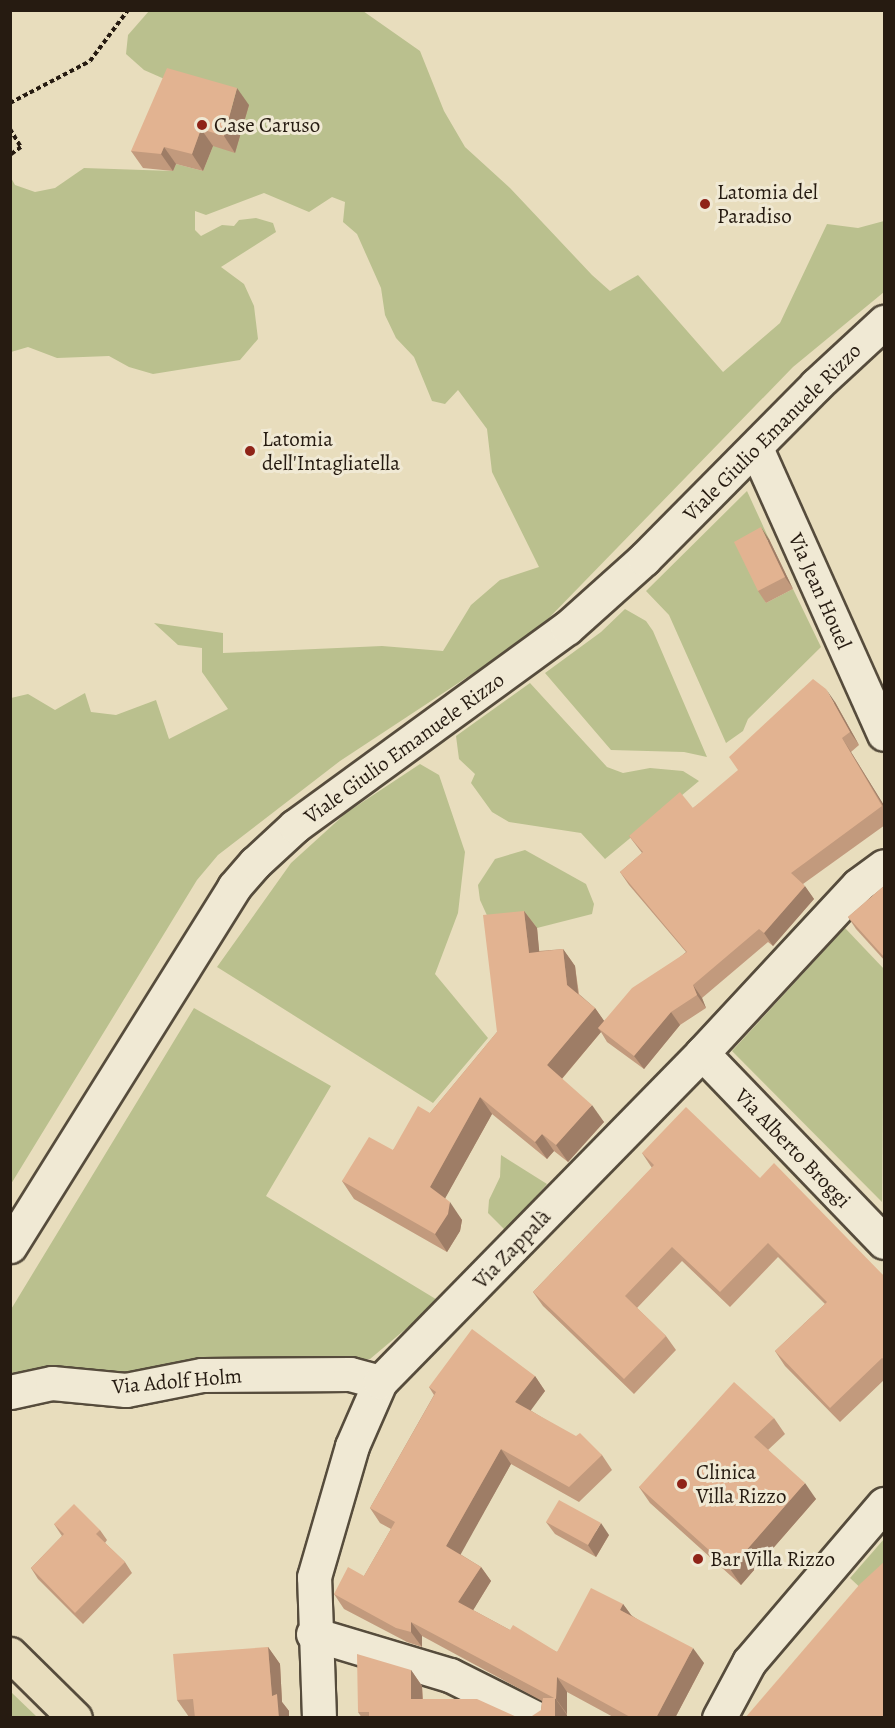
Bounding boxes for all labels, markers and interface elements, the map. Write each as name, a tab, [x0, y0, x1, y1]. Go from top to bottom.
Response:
place label: Case Caruso	[214, 112, 320, 138]
marker: Case Caruso	[195, 118, 209, 132]
place label: Latomia del Paradiso	[717, 179, 818, 229]
marker: Latomia del Paradiso	[698, 197, 712, 211]
street label: Viale Giulio Emanuele Rizzo	[678, 338, 866, 526]
place label: Latomia dell'Intagliatella	[262, 426, 400, 476]
marker: Latomia dell'Intagliatella	[243, 444, 257, 458]
street label: Via Jean Houel	[783, 529, 857, 653]
street label: Viale Giulio Emanuele Rizzo	[299, 667, 509, 829]
street label: Via Alberto Broggi	[730, 1083, 856, 1213]
street label: Via Zappalà	[468, 1204, 556, 1294]
street label: Via Adolf Holm	[111, 1363, 243, 1399]
place label: Clinica Villa Rizzo	[696, 1459, 786, 1509]
marker: Clinica Villa Rizzo	[673, 1475, 691, 1493]
place label: Bar Villa Rizzo	[710, 1546, 835, 1572]
marker: Bar Villa Rizzo	[691, 1552, 705, 1566]

